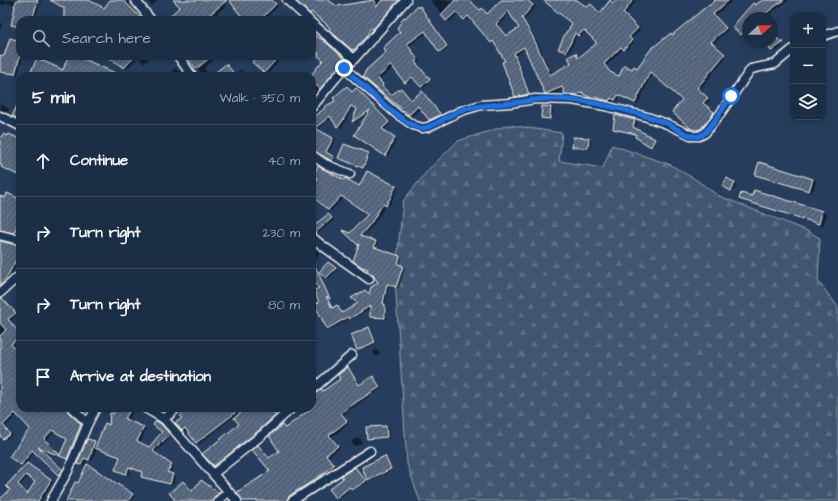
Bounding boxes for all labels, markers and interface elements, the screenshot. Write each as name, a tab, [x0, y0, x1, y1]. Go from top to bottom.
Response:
north arrow	[742, 12, 778, 48]
map controls	[790, 12, 826, 120]
button: +	[790, 12, 826, 48]
search box	[16, 16, 316, 60]
icon: search	[30, 27, 52, 49]
text: Search here	[62, 28, 151, 49]
button: −	[790, 48, 826, 84]
route end	[335, 59, 353, 77]
button: layers	[790, 84, 826, 120]
text: 5 min	[32, 86, 75, 110]
route start	[722, 87, 740, 105]
text: Walk · 350 m	[220, 89, 300, 107]
icon: ahead	[32, 150, 54, 172]
text: Continue	[70, 150, 128, 171]
text: 40 m	[268, 152, 300, 170]
icon: right	[32, 222, 54, 244]
text: Turn right	[70, 222, 141, 243]
text: 230 m	[262, 224, 300, 242]
icon: right	[32, 294, 54, 316]
text: Turn right	[70, 294, 141, 315]
text: 80 m	[268, 296, 300, 314]
icon: arrive	[32, 366, 54, 388]
text: Arrive at destination	[70, 366, 211, 387]

